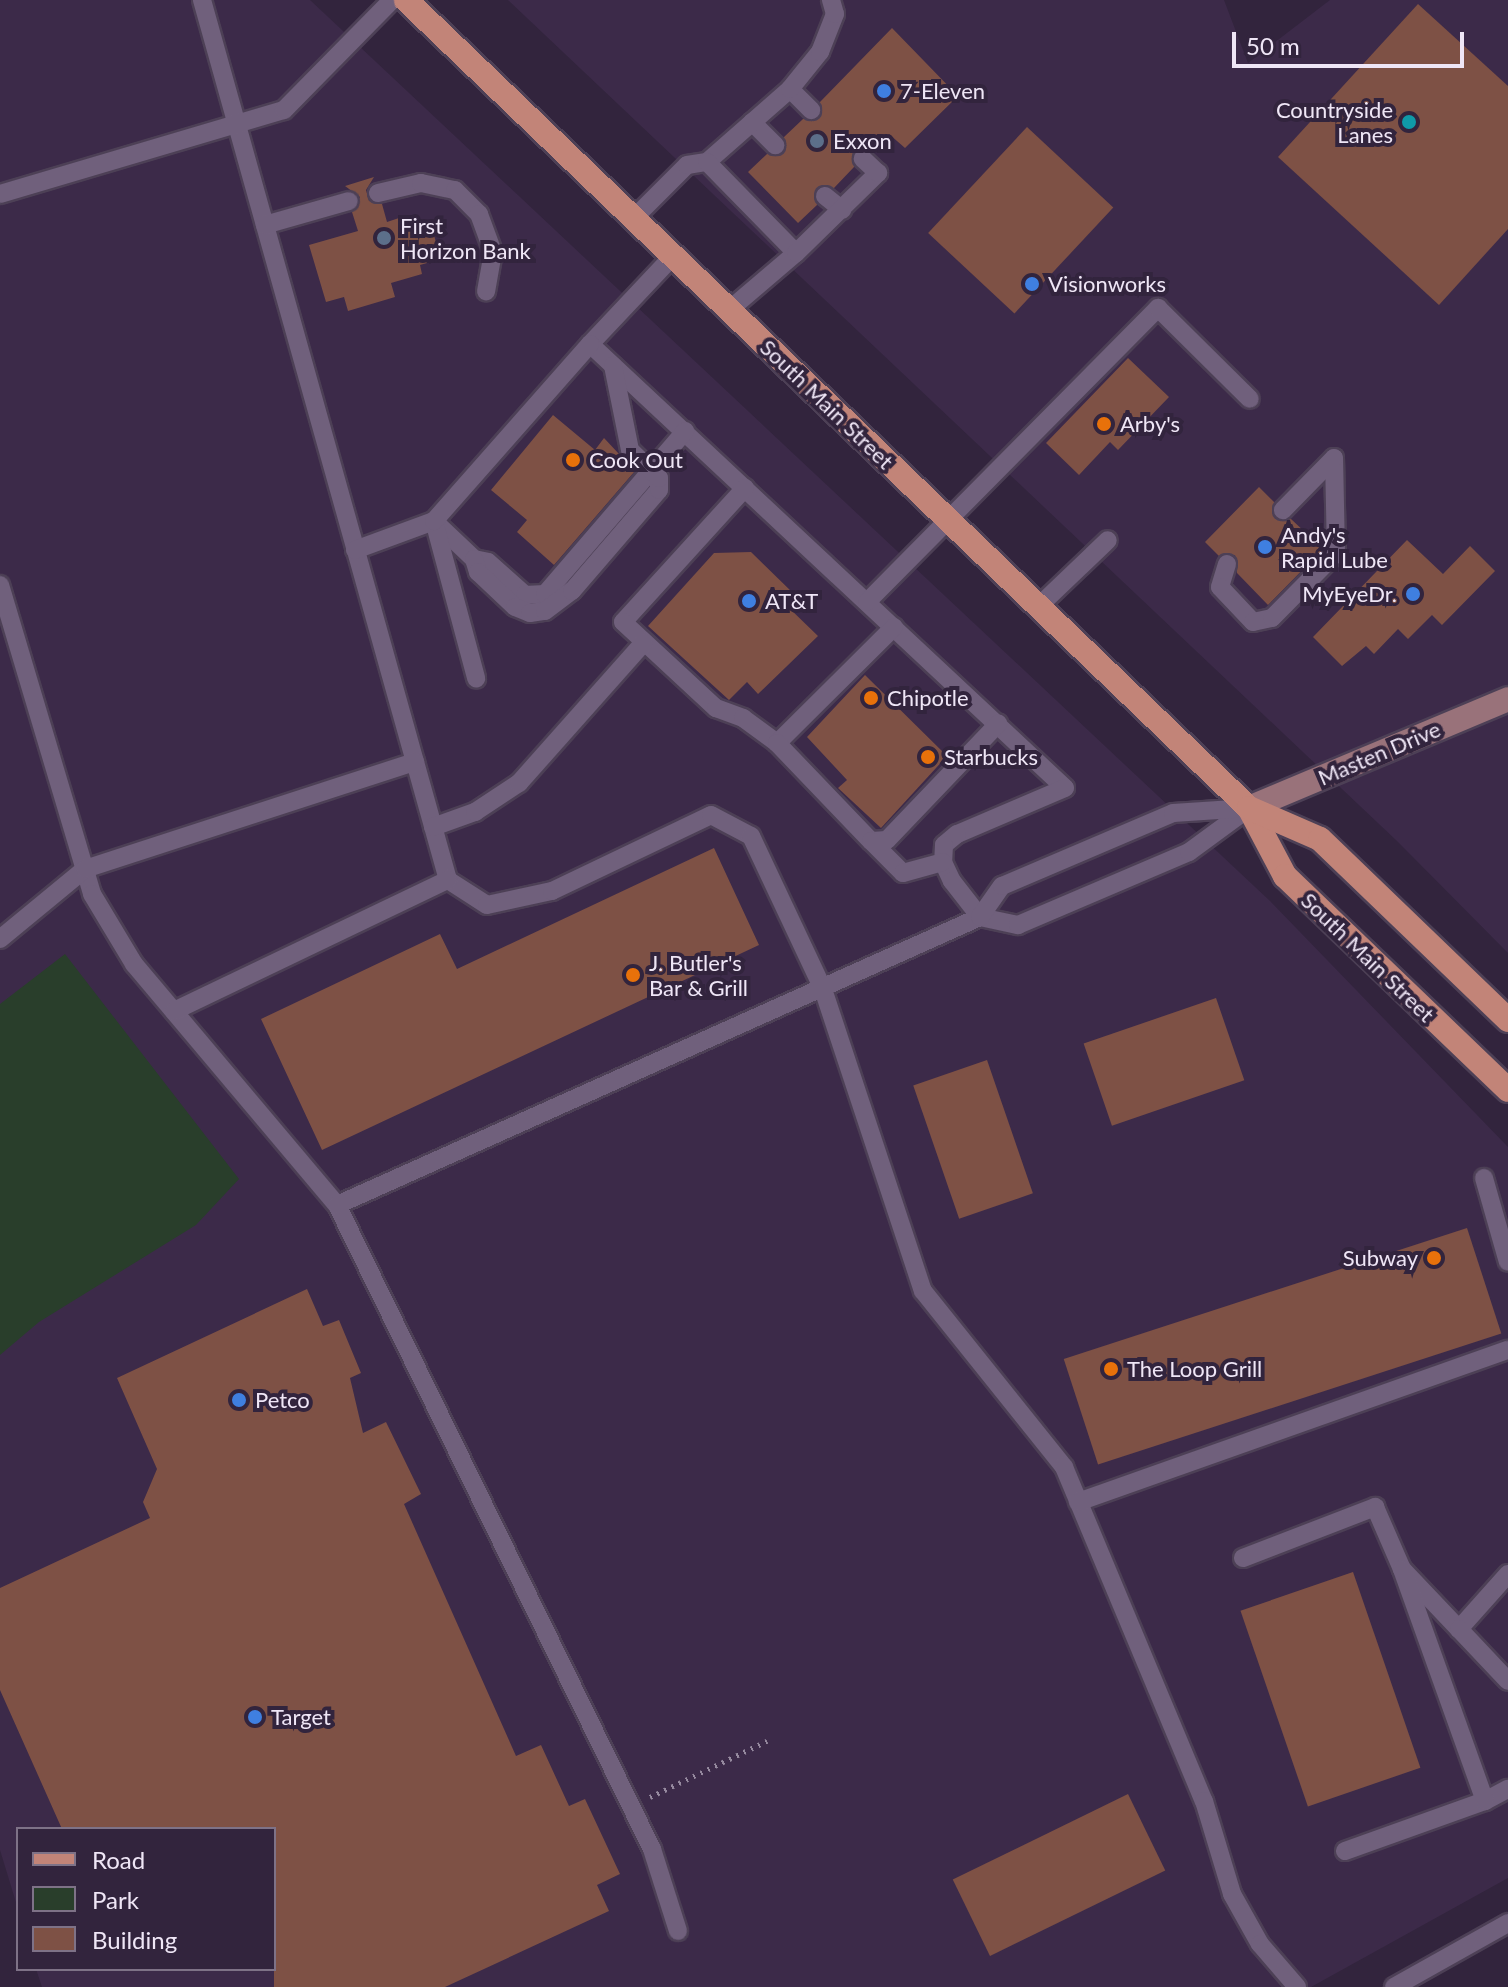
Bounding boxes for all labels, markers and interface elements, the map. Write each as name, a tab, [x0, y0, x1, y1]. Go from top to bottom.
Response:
scale bar	[1236, 16, 1468, 66]
text: 50 m	[1246, 31, 1300, 60]
place label: 7-Eleven	[900, 78, 985, 104]
marker: 7-Eleven	[875, 82, 893, 100]
place label: Countryside Lanes	[1276, 96, 1393, 148]
marker: Countryside Lanes	[1400, 113, 1418, 131]
place label: Exxon	[833, 128, 892, 154]
marker: Exxon	[808, 132, 826, 150]
place label: First Horizon Bank	[400, 212, 531, 264]
marker: First Horizon Bank	[375, 229, 393, 247]
place label: Visionworks	[1048, 271, 1166, 297]
marker: Visionworks	[1023, 275, 1041, 293]
street label: South Main Street	[755, 334, 899, 474]
place label: Arby's	[1120, 411, 1180, 437]
marker: Arby's	[1095, 415, 1113, 433]
place label: Cook Out	[589, 447, 683, 473]
marker: Cook Out	[564, 451, 582, 469]
place label: Andy's Rapid Lube	[1281, 521, 1388, 572]
marker: Andy's Rapid Lube	[1256, 538, 1274, 556]
place label: MyEyeDr.	[1302, 581, 1397, 607]
marker: MyEyeDr.	[1404, 585, 1422, 603]
place label: AT&T	[765, 588, 818, 614]
marker: AT&T	[740, 592, 758, 610]
place label: Chipotle	[887, 685, 969, 711]
marker: Chipotle	[862, 689, 880, 707]
street label: Masten Drive	[1314, 715, 1444, 791]
place label: Starbucks	[944, 744, 1038, 770]
marker: Starbucks	[919, 748, 937, 766]
street label: South Main Street	[1296, 887, 1440, 1027]
place label: J. Butler's Bar & Grill	[649, 949, 748, 1000]
marker: J. Butler's Bar & Grill	[624, 966, 642, 984]
place label: Subway	[1343, 1245, 1418, 1271]
marker: Subway	[1425, 1249, 1443, 1267]
place label: The Loop Grill	[1127, 1356, 1262, 1382]
marker: The Loop Grill	[1102, 1360, 1120, 1378]
place label: Petco	[255, 1387, 310, 1413]
marker: Petco	[230, 1391, 248, 1409]
place label: Target	[271, 1704, 331, 1730]
marker: Target	[246, 1708, 264, 1726]
legend	[16, 1827, 276, 1971]
text: Road	[92, 1845, 145, 1874]
text: Park	[92, 1885, 139, 1914]
text: Building	[92, 1925, 177, 1954]

